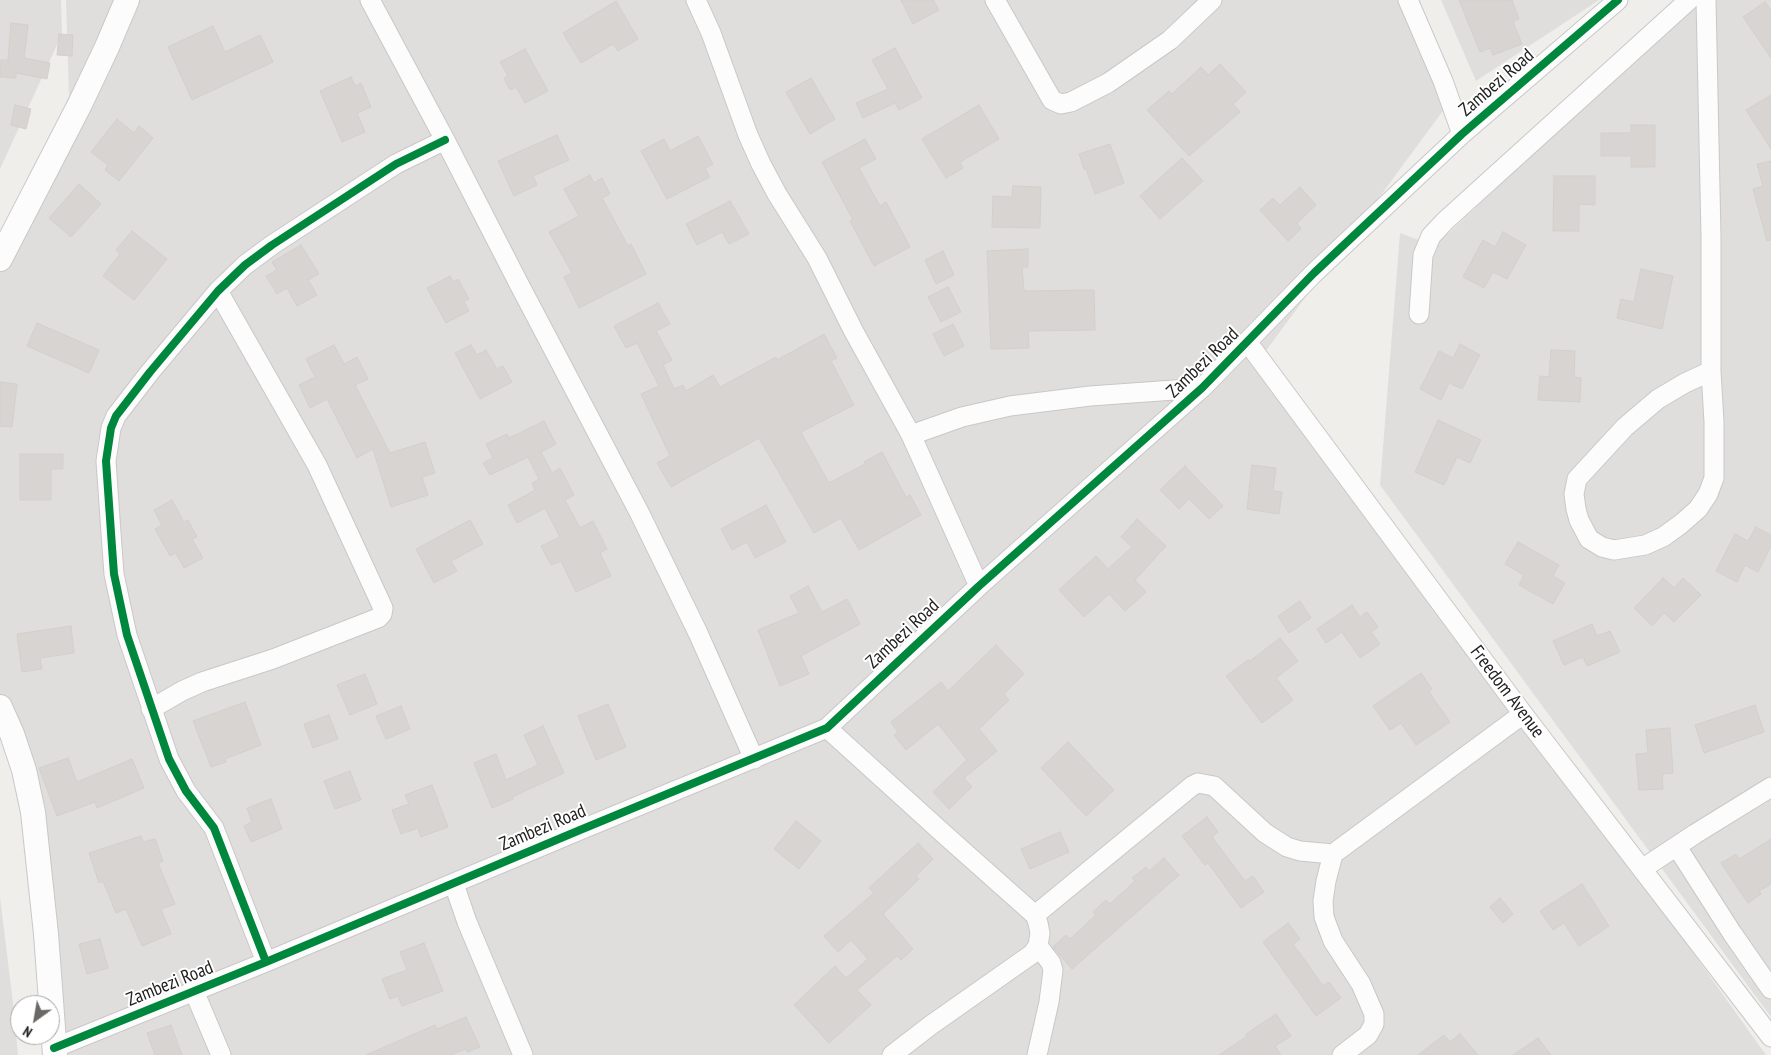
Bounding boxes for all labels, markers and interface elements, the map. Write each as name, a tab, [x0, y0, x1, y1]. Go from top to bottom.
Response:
street label: Zambezi Road	[1455, 44, 1539, 122]
street label: Zambezi Road	[1162, 323, 1244, 403]
street label: Zambezi Road	[862, 595, 944, 673]
street label: Freedom Avenue	[1465, 641, 1549, 743]
street label: Zambezi Road	[497, 800, 589, 856]
street label: Zambezi Road	[123, 956, 217, 1012]
north arrow	[10, 995, 60, 1045]
text: N	[20, 1022, 36, 1042]

